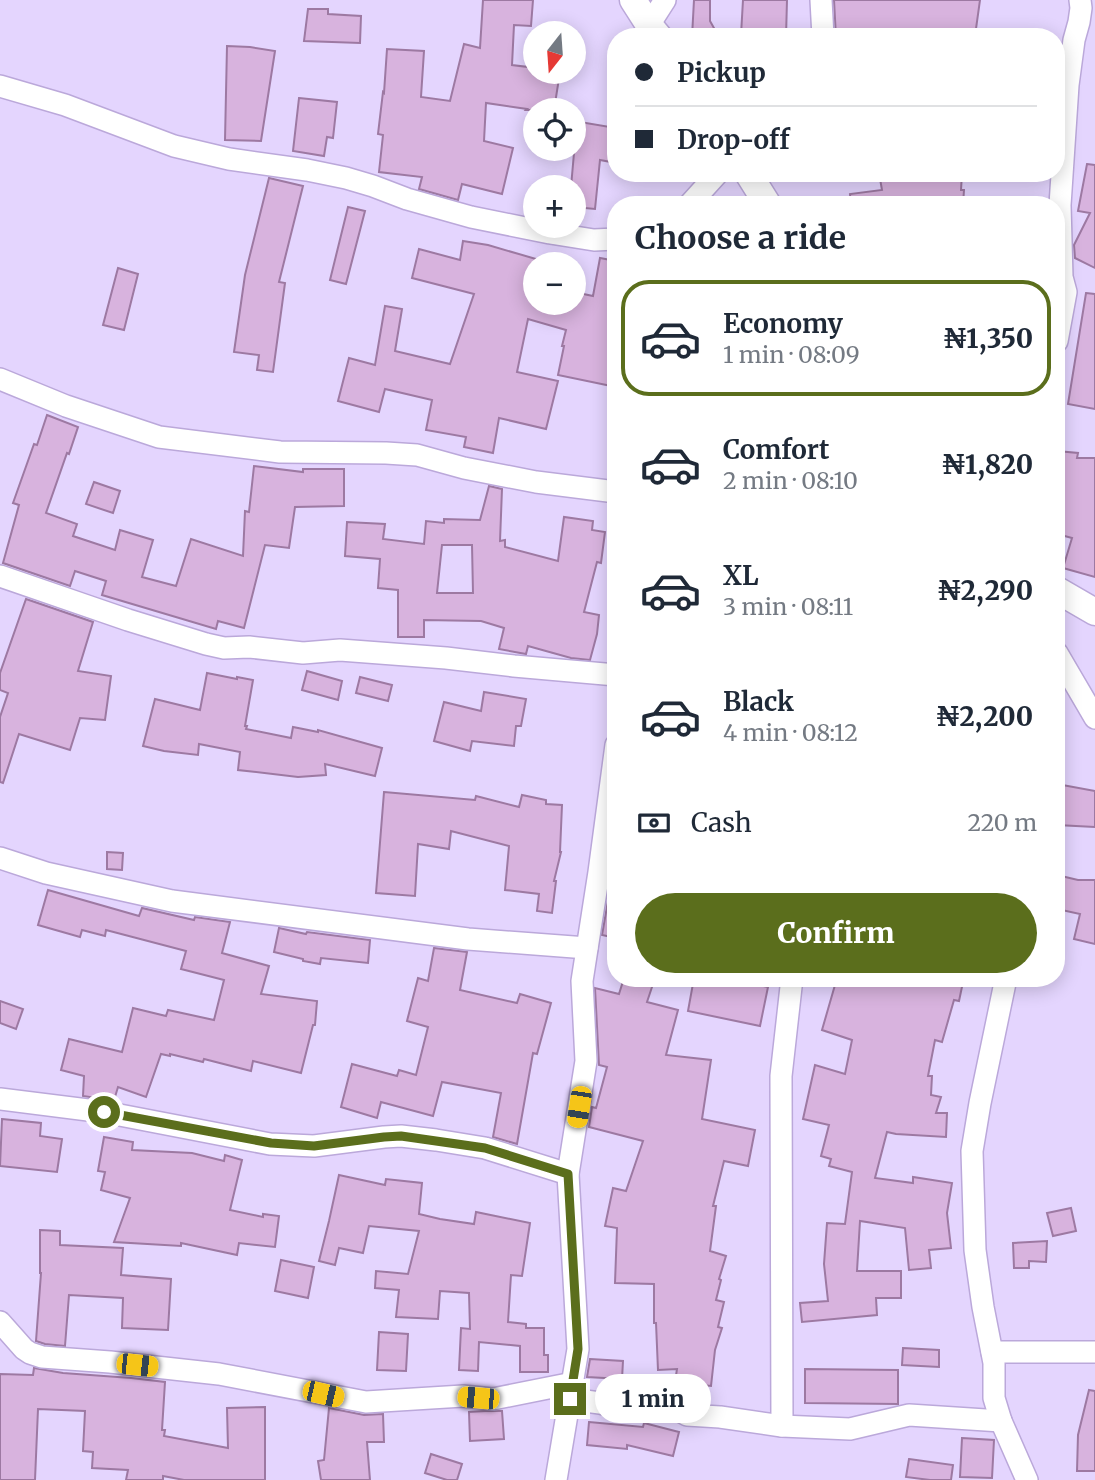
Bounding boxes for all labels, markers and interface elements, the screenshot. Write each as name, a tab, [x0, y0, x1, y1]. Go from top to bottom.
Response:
north arrow	[523, 21, 586, 84]
map controls	[523, 21, 586, 315]
text: Pickup	[677, 56, 766, 89]
button: locate	[523, 98, 586, 161]
text: Drop-off	[677, 123, 790, 156]
button: +	[523, 175, 586, 238]
text: Choose a ride	[635, 218, 846, 258]
button: −	[523, 252, 586, 315]
icon: car	[639, 307, 702, 370]
text: Economy	[723, 307, 843, 340]
text: ₦1,350	[942, 322, 1033, 355]
text: 1 min · 08:09	[723, 340, 860, 369]
icon: car	[639, 433, 702, 496]
text: Comfort	[723, 433, 829, 466]
text: ₦1,820	[941, 448, 1033, 481]
text: 2 min · 08:10	[723, 466, 858, 495]
icon: car	[639, 559, 702, 622]
text: XL	[723, 559, 759, 592]
text: ₦2,290	[937, 574, 1033, 607]
text: 3 min · 08:11	[723, 592, 853, 621]
icon: car	[639, 685, 702, 748]
text: Black	[723, 685, 794, 718]
text: ₦2,200	[935, 700, 1033, 733]
text: 4 min · 08:12	[723, 718, 858, 747]
icon: cash	[635, 804, 673, 842]
text: Cash	[691, 806, 752, 839]
text: 220 m	[967, 808, 1037, 837]
button: Confirm	[635, 893, 1037, 973]
car	[566, 1085, 593, 1129]
route start	[88, 1096, 120, 1128]
car	[116, 1352, 159, 1378]
callout: 1 min	[594, 1374, 710, 1424]
car	[301, 1379, 346, 1409]
route end	[554, 1383, 586, 1415]
text: 1 min	[621, 1384, 685, 1413]
car	[457, 1386, 500, 1410]

